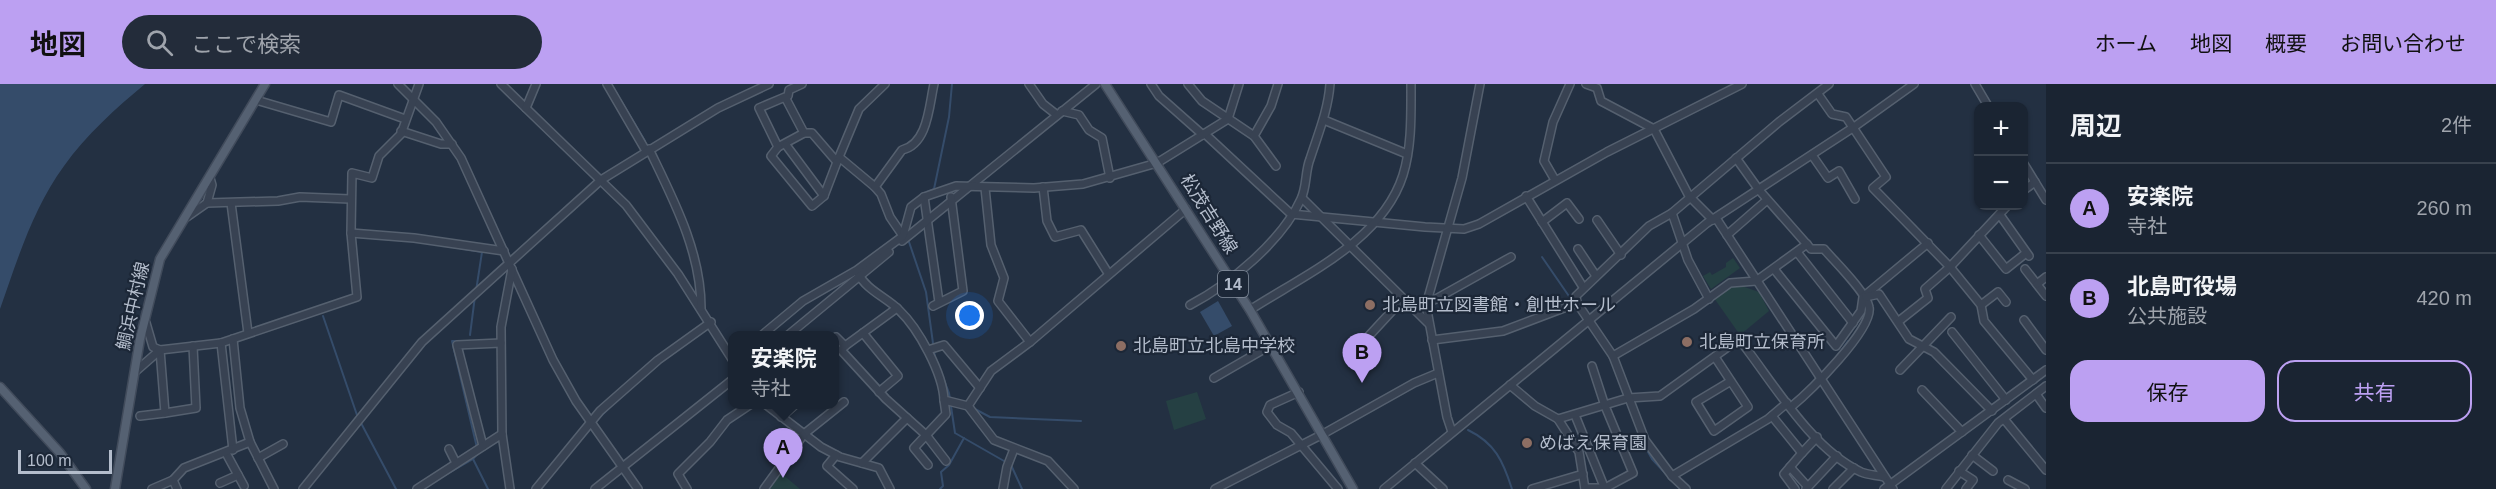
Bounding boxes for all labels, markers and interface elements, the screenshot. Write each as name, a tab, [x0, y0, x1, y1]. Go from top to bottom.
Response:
search box	[122, 15, 542, 69]
icon: search	[143, 26, 176, 59]
text: 地図	[30, 29, 86, 60]
text: ここで検索	[191, 32, 301, 57]
text: ホーム	[2095, 32, 2157, 55]
text: 地図	[2190, 32, 2232, 55]
text: 概要	[2265, 32, 2307, 55]
text: お問い合わせ	[2340, 32, 2466, 55]
map controls	[1974, 102, 2028, 210]
button: +	[1974, 102, 2028, 156]
text: 周辺	[2070, 111, 2122, 141]
text: 2件	[2441, 114, 2472, 136]
button: −	[1974, 156, 2028, 210]
street label: 松茂吉野線	[1177, 171, 1241, 257]
text: 安楽院	[2127, 184, 2193, 209]
text: A	[2082, 197, 2097, 219]
text: 260 m	[2416, 197, 2472, 219]
text: 寺社	[2127, 215, 2167, 237]
street label: 鯛浜中村線	[113, 260, 153, 352]
road number: 14	[1218, 271, 1248, 297]
text: 北島町役場	[2127, 274, 2237, 299]
text: B	[2082, 287, 2097, 309]
text: 420 m	[2416, 287, 2472, 309]
place label: 北島町立図書館・創世ホール	[1382, 295, 1616, 315]
marker: 北島町立図書館・創世ホール	[1363, 298, 1377, 312]
your location	[955, 301, 984, 330]
text: 公共施設	[2127, 305, 2207, 327]
popup	[728, 331, 839, 409]
place label: 北島町立保育所	[1699, 332, 1825, 352]
pin: B	[1342, 334, 1382, 383]
marker: 北島町立保育所	[1680, 335, 1694, 349]
place label: 北島町立北島中学校	[1133, 336, 1295, 356]
marker: 北島町立北島中学校	[1114, 339, 1128, 353]
text: 安楽院	[750, 346, 817, 371]
button: 保存	[2070, 360, 2265, 422]
button: 共有	[2277, 360, 2472, 422]
text: 寺社	[750, 377, 790, 399]
pin: A	[764, 428, 802, 478]
place label: めばえ保育園	[1539, 433, 1647, 453]
marker: めばえ保育園	[1520, 436, 1534, 450]
scale bar	[18, 447, 112, 474]
text: 100 m	[27, 452, 71, 469]

